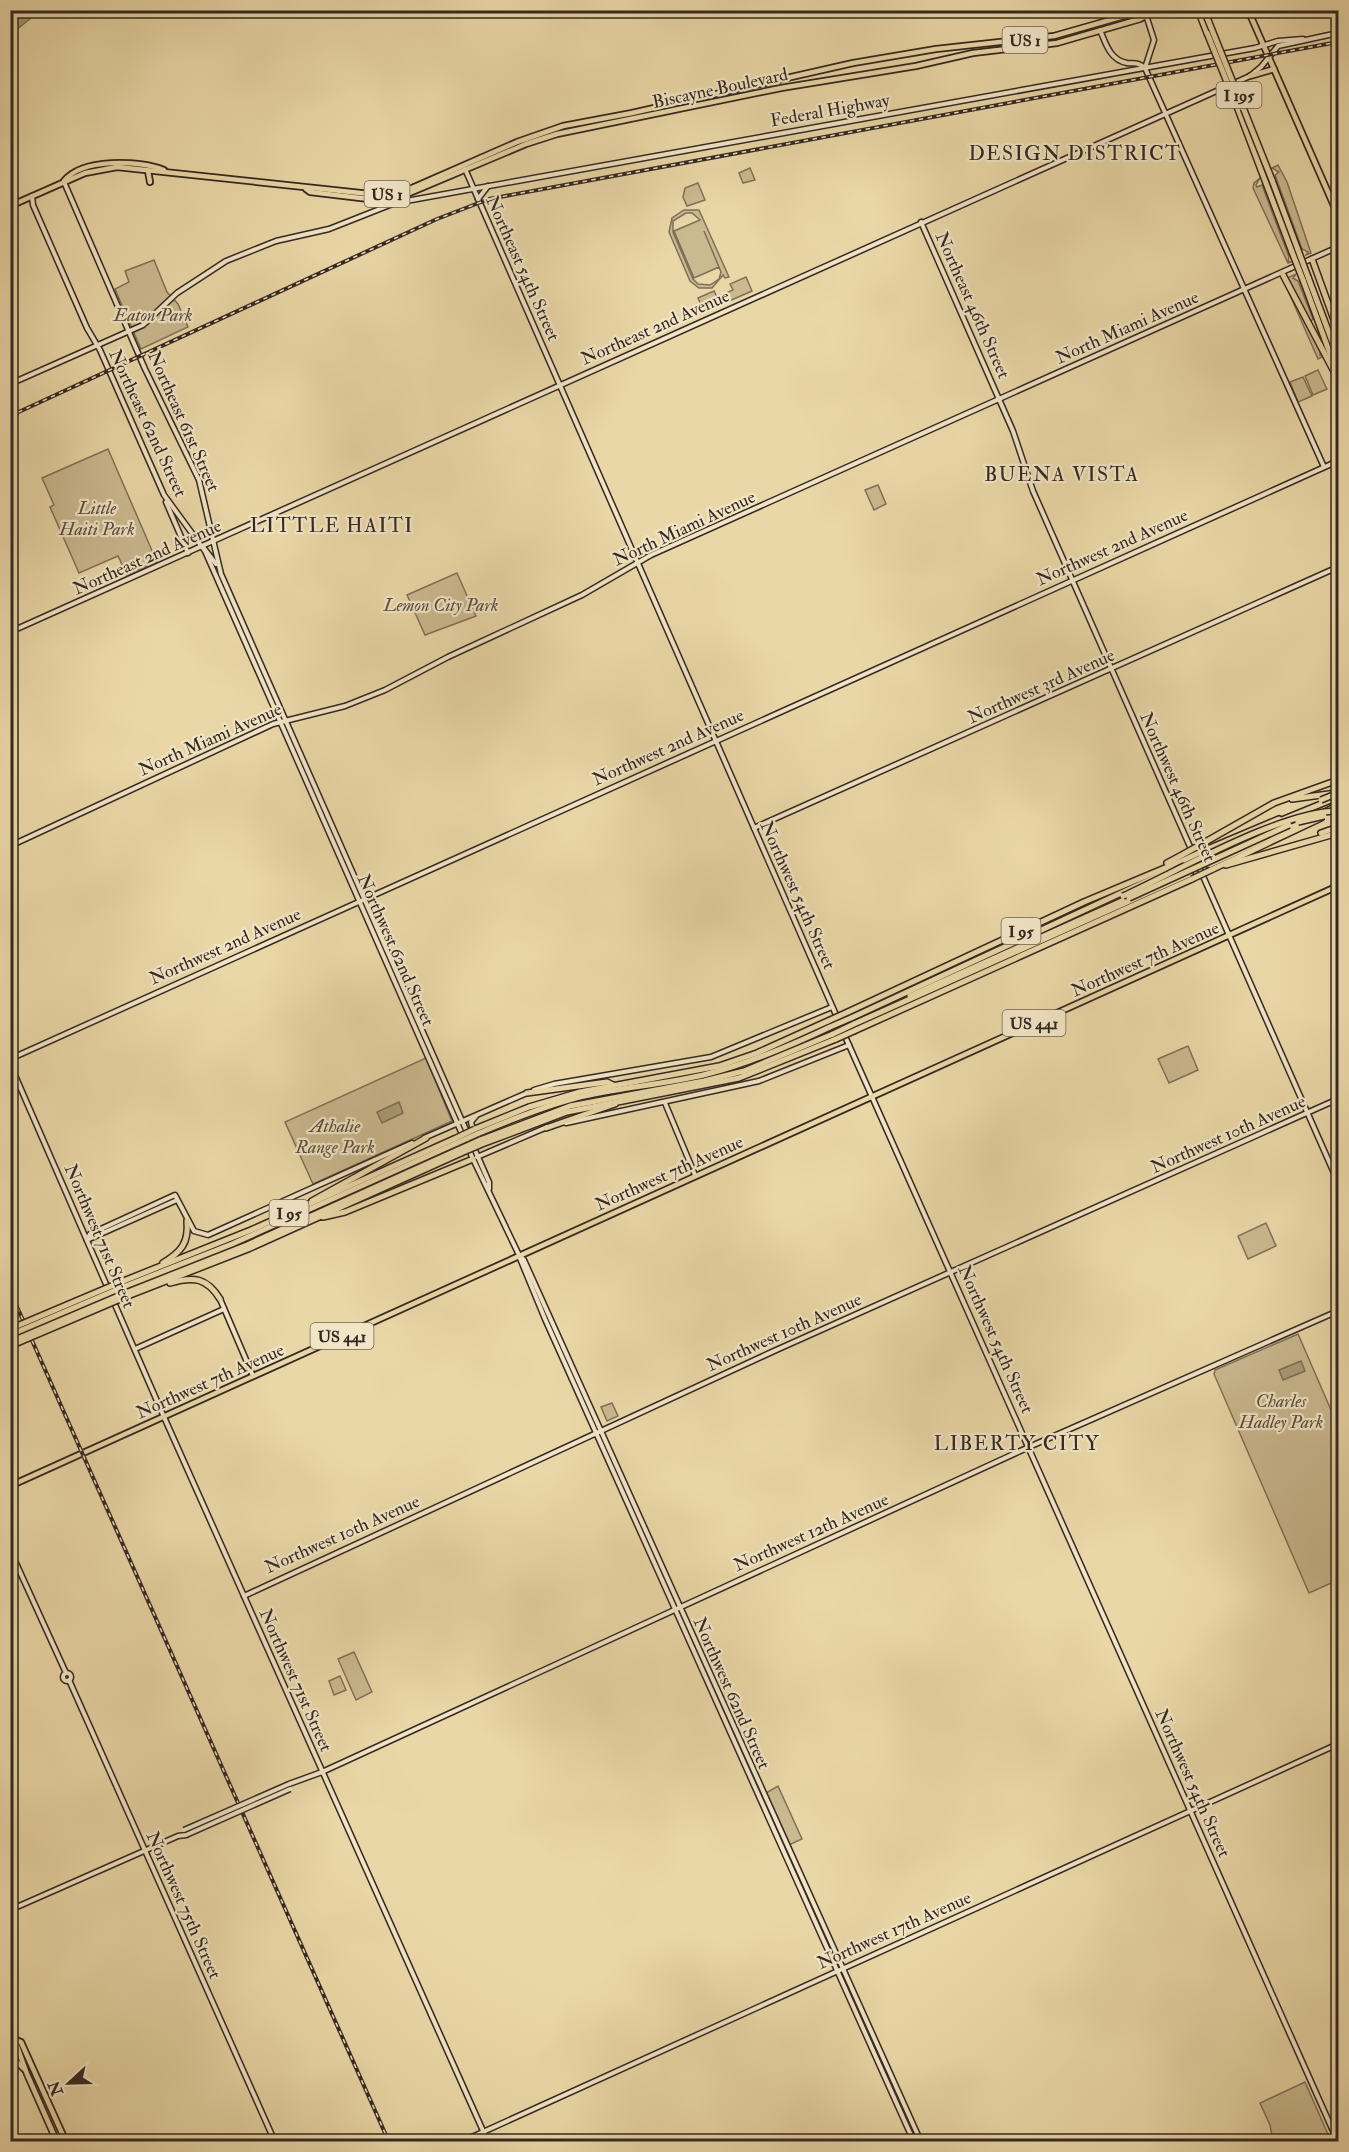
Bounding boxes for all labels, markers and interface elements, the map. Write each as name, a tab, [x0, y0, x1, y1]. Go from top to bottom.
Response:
road number: US 1	[1002, 27, 1048, 53]
street label: Biscayne Boulevard	[650, 63, 790, 114]
road number: I 195	[1216, 82, 1262, 108]
street label: Federal Highway	[768, 88, 893, 132]
district label: DESIGN DISTRICT	[969, 141, 1181, 166]
road number: US 1	[364, 181, 410, 207]
street label: Northeast 54th Street	[480, 192, 565, 345]
street label: Northeast 46th Street	[930, 228, 1015, 382]
street label: Northeast 2nd Avenue	[577, 284, 733, 371]
street label: North Miami Avenue	[1052, 285, 1203, 369]
park label: Eaton Park	[112, 304, 193, 327]
street label: Northeast 62nd Street	[103, 346, 192, 501]
street label: Northeast 61st Street	[142, 347, 225, 495]
district label: BUENA VISTA	[984, 462, 1140, 487]
street label: North Miami Avenue	[609, 485, 759, 571]
park label: Little Haiti Park	[58, 497, 135, 541]
street label: Northwest 2nd Avenue	[1033, 504, 1192, 591]
district label: LITTLE HAITI	[250, 513, 414, 538]
street label: Northeast 2nd Avenue	[69, 514, 225, 601]
park label: Lemon City Park	[382, 594, 499, 617]
street label: Northwest 3rd Avenue	[964, 643, 1119, 729]
street label: North Miami Avenue	[135, 697, 286, 781]
street label: Northwest 2nd Avenue	[589, 704, 748, 791]
street label: Northwest 46th Street	[1134, 709, 1221, 866]
street label: Northwest 54th Street	[754, 817, 841, 973]
street label: Northwest 62nd Street	[352, 871, 439, 1030]
street label: Northwest 2nd Avenue	[146, 903, 305, 990]
street label: Northwest 7th Avenue	[1068, 916, 1223, 1002]
road number: I 95	[1002, 918, 1040, 944]
road number: US 441	[1002, 1010, 1066, 1036]
street label: Northwest 10th Avenue	[1147, 1090, 1310, 1179]
park label: Athalie Range Park	[294, 1115, 375, 1159]
street label: Northwest 7th Avenue	[592, 1130, 747, 1216]
street label: Northwest 71st Street	[59, 1161, 140, 1312]
road number: I 95	[270, 1200, 308, 1226]
street label: Northwest 54th Street	[952, 1261, 1039, 1417]
street label: Northwest 10th Avenue	[703, 1288, 866, 1377]
road number: US 441	[310, 1323, 374, 1349]
street label: Northwest 7th Avenue	[133, 1338, 288, 1424]
park label: Charles Hadley Park	[1238, 1390, 1323, 1434]
district label: LIBERTY CITY	[934, 1431, 1100, 1456]
street label: Northwest 12th Avenue	[730, 1488, 893, 1577]
street label: Northwest 10th Avenue	[261, 1490, 424, 1579]
street label: Northwest 71st Street	[254, 1605, 337, 1755]
street label: Northwest 62nd Street	[688, 1614, 775, 1773]
street label: Northwest 54th Street	[1149, 1705, 1236, 1861]
street label: Northwest 75th Street	[141, 1828, 226, 1983]
street label: Northwest 17th Avenue	[814, 1886, 975, 1975]
north arrow	[39, 2053, 99, 2113]
text: N	[44, 2077, 68, 2100]

